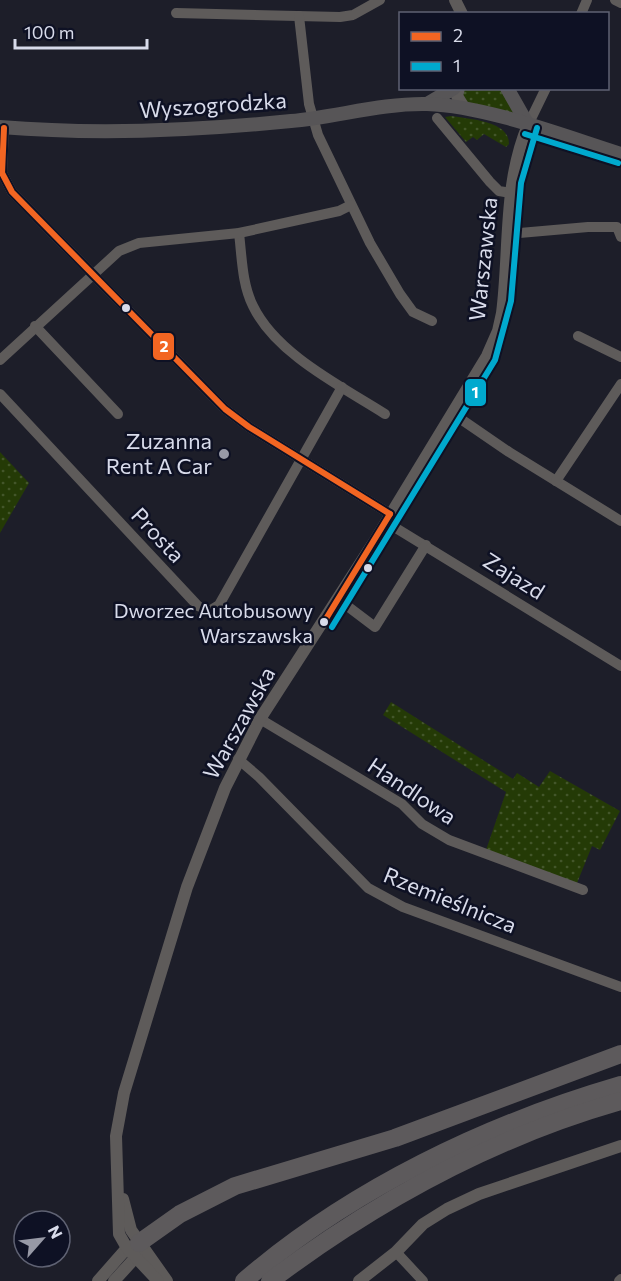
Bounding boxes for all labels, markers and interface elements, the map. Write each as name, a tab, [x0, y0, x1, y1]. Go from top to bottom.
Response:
scale bar	[15, 12, 147, 50]
legend	[399, 12, 609, 90]
text: 100 m	[24, 21, 74, 43]
text: 2	[453, 24, 463, 46]
text: 1	[453, 54, 461, 76]
street label: Wyszogrodzka	[138, 86, 288, 123]
street label: Warszawska	[463, 196, 502, 322]
unlabelled marker	[120, 302, 132, 314]
line badge: 2	[152, 332, 175, 361]
text: 2	[159, 336, 169, 355]
line badge: 1	[464, 378, 487, 407]
text: 1	[471, 382, 479, 401]
place label: Zuzanna Rent A Car	[106, 427, 212, 479]
marker: Zuzanna Rent A Car	[217, 447, 231, 461]
street label: Prosta	[126, 501, 191, 568]
street label: Zajazd	[479, 546, 550, 605]
unlabelled marker	[362, 562, 374, 574]
place label: Dworzec Autobusowy Warszawska	[114, 598, 313, 647]
marker: Dworzec Autobusowy Warszawska	[318, 616, 330, 628]
street label: Warszawska	[197, 662, 281, 784]
street label: Handlowa	[363, 751, 462, 830]
street label: Rzemieślnicza	[380, 861, 521, 938]
north arrow	[12, 1209, 72, 1269]
text: N	[44, 1222, 67, 1241]

